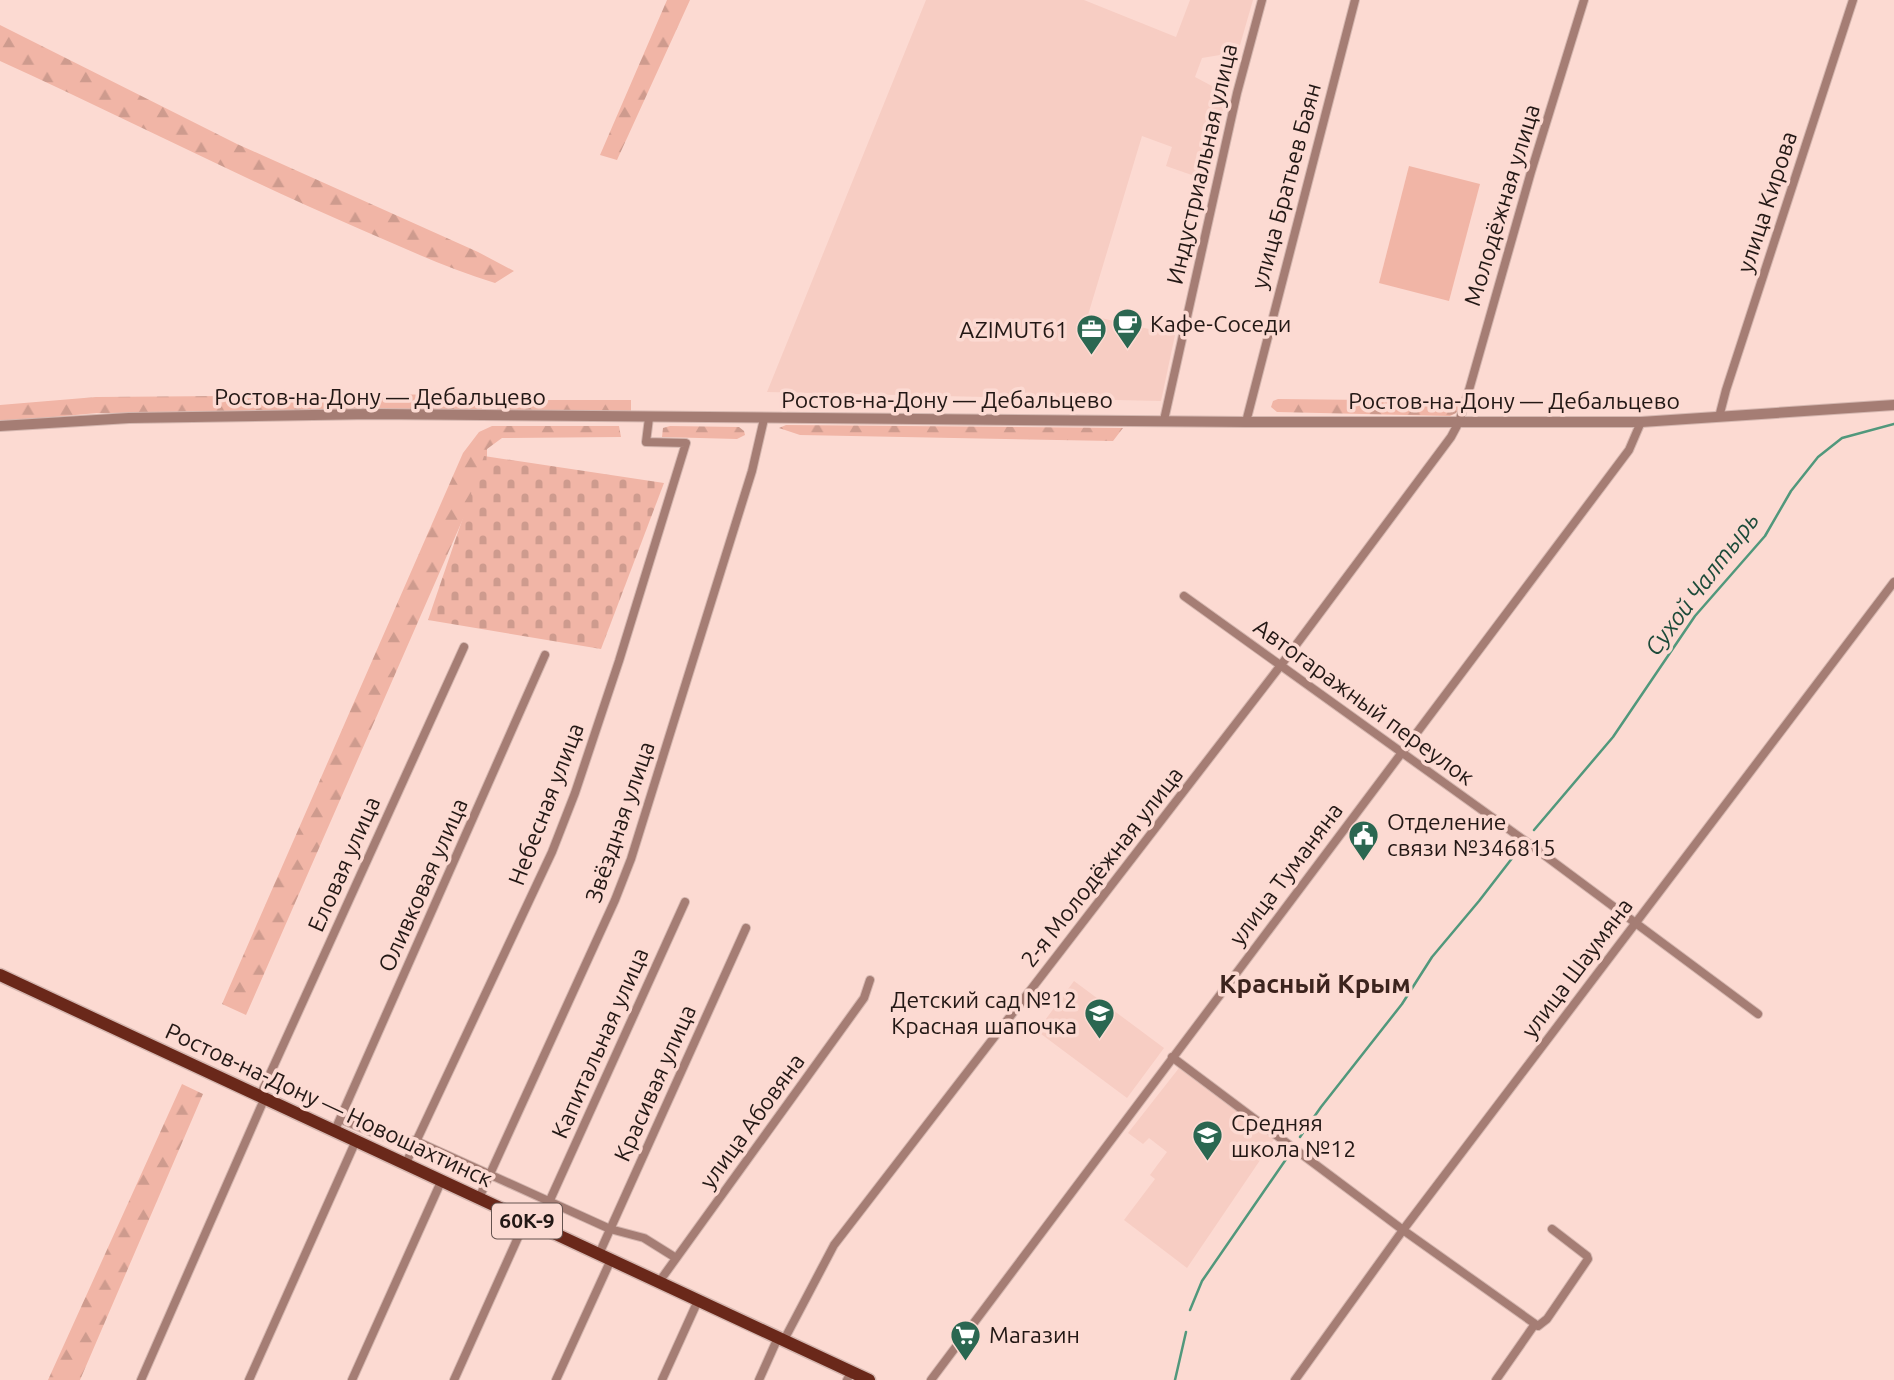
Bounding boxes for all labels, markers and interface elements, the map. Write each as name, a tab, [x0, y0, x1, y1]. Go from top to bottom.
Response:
street label: Индустриальная улица	[1162, 41, 1241, 287]
street label: улица Братьев Баян	[1246, 80, 1325, 292]
street label: Молодёжная улица	[1459, 101, 1544, 309]
street label: улица Кирова	[1732, 128, 1801, 276]
cafe icon: Кафе-Соседи	[1110, 307, 1144, 351]
place label: Кафе-Соседи	[1150, 311, 1291, 336]
office icon: AZIMUT61	[1074, 313, 1108, 357]
place label: AZIMUT61	[959, 317, 1068, 342]
street label: Ростов-на-Дону — Дебальцево	[214, 384, 546, 409]
street label: Ростов-на-Дону — Дебальцево	[781, 387, 1113, 412]
street label: Ростов-на-Дону — Дебальцево	[1348, 388, 1680, 413]
water label: Сухой Чалтырь	[1639, 507, 1764, 661]
street label: Автогаражный переулок	[1249, 613, 1479, 790]
street label: Небесная улица	[503, 719, 588, 888]
street label: Звёздная улица	[580, 738, 659, 906]
street label: 2-я Молодёжная улица	[1016, 762, 1187, 972]
street label: Еловая улица	[303, 793, 384, 935]
street label: Оливковая улица	[373, 794, 472, 975]
street label: улица Туманяна	[1224, 798, 1347, 950]
place label: Отделение связи №346815	[1387, 809, 1556, 860]
public building icon: Отделение связи №346815	[1347, 818, 1381, 862]
street label: улица Шаумяна	[1516, 893, 1637, 1042]
street label: Капитальная улица	[546, 944, 653, 1142]
district label: Красный Крым	[1219, 969, 1411, 998]
place label: Детский сад №12 Красная шапочка	[891, 987, 1077, 1038]
school or university icon: Детский сад №12 Красная шапочка	[1083, 996, 1117, 1040]
street label: Красивая улица	[609, 1001, 700, 1165]
street label: Ростов-на-Дону — Новошахтинск	[162, 1018, 497, 1192]
street label: улица Абовяна	[694, 1048, 809, 1193]
place label: Средняя школа №12	[1231, 1110, 1356, 1161]
school or university icon: Средняя школа №12	[1191, 1119, 1225, 1163]
road number: 60К-9	[492, 1204, 562, 1238]
supermarket icon: Магазин	[949, 1318, 983, 1362]
place label: Магазин	[989, 1322, 1080, 1347]

